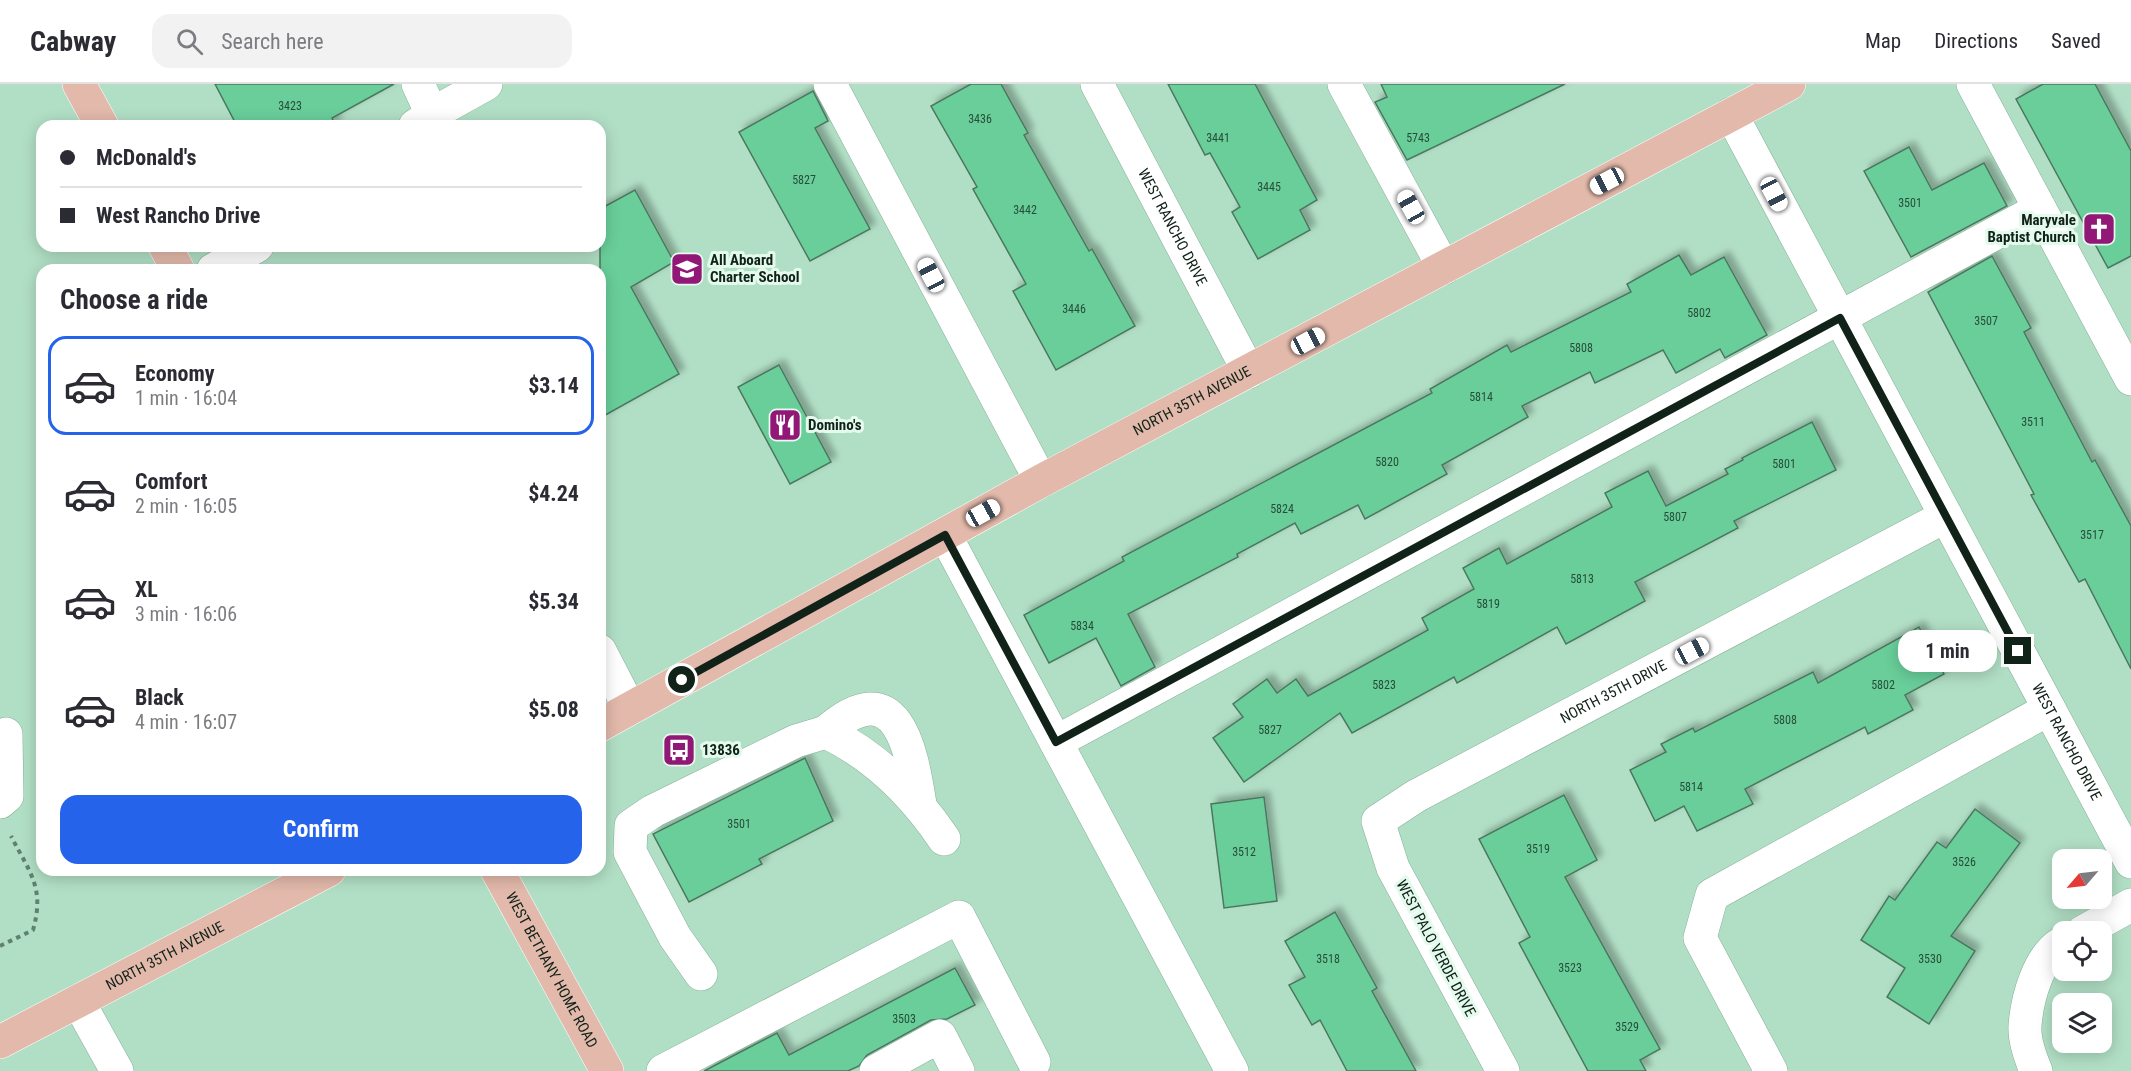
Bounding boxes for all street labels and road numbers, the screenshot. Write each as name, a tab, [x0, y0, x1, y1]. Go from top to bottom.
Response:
street label: WEST RANCHO DRIVE	[1134, 166, 1211, 289]
street label: NORTH 35TH AVENUE	[1130, 362, 1254, 439]
street label: NORTH 35TH DRIVE	[1557, 656, 1670, 727]
street label: WEST RANCHO DRIVE	[2028, 680, 2105, 803]
street label: WEST PALO VERDE DRIVE	[1392, 877, 1480, 1019]
street label: WEST BETHANY HOME ROAD	[502, 889, 602, 1051]
street label: NORTH 35TH AVENUE	[103, 918, 227, 994]

